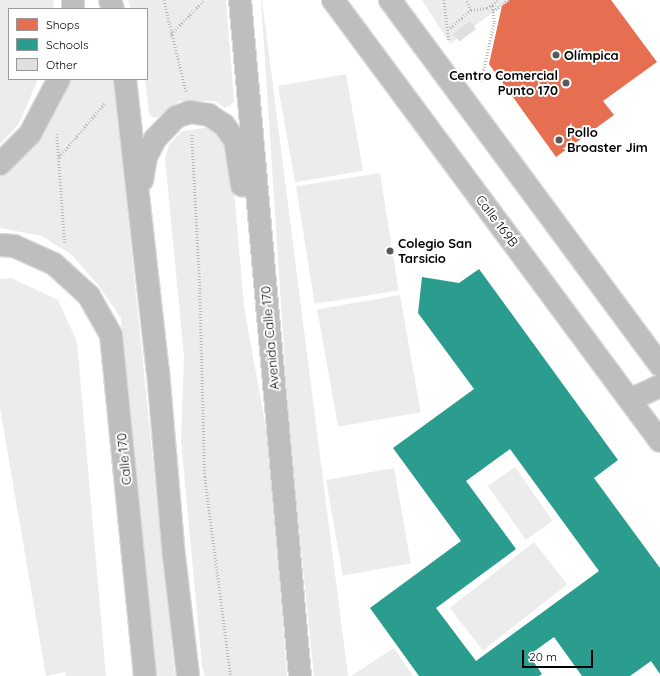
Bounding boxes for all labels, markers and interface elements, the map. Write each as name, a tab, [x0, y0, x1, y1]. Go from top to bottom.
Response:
legend	[8, 8, 148, 80]
text: Shops	[46, 17, 80, 32]
text: Schools	[46, 37, 89, 52]
place label: Olímpica	[564, 47, 619, 63]
marker: Olímpica	[551, 50, 561, 60]
text: Other	[46, 57, 77, 72]
place label: Centro Comercial Punto 170	[449, 68, 558, 99]
marker: Centro Comercial Punto 170	[561, 78, 571, 88]
place label: Pollo Broaster Jim	[567, 125, 648, 156]
marker: Pollo Broaster Jim	[554, 135, 564, 145]
street label: Calle 169B	[473, 192, 521, 250]
place label: Colegio San Tarsicio	[398, 236, 472, 267]
marker: Colegio San Tarsicio	[385, 246, 395, 256]
street label: Avenida Calle 170	[258, 285, 282, 391]
street label: Calle 170	[114, 432, 134, 486]
scale bar	[524, 642, 595, 668]
text: 20 m	[529, 649, 557, 664]

